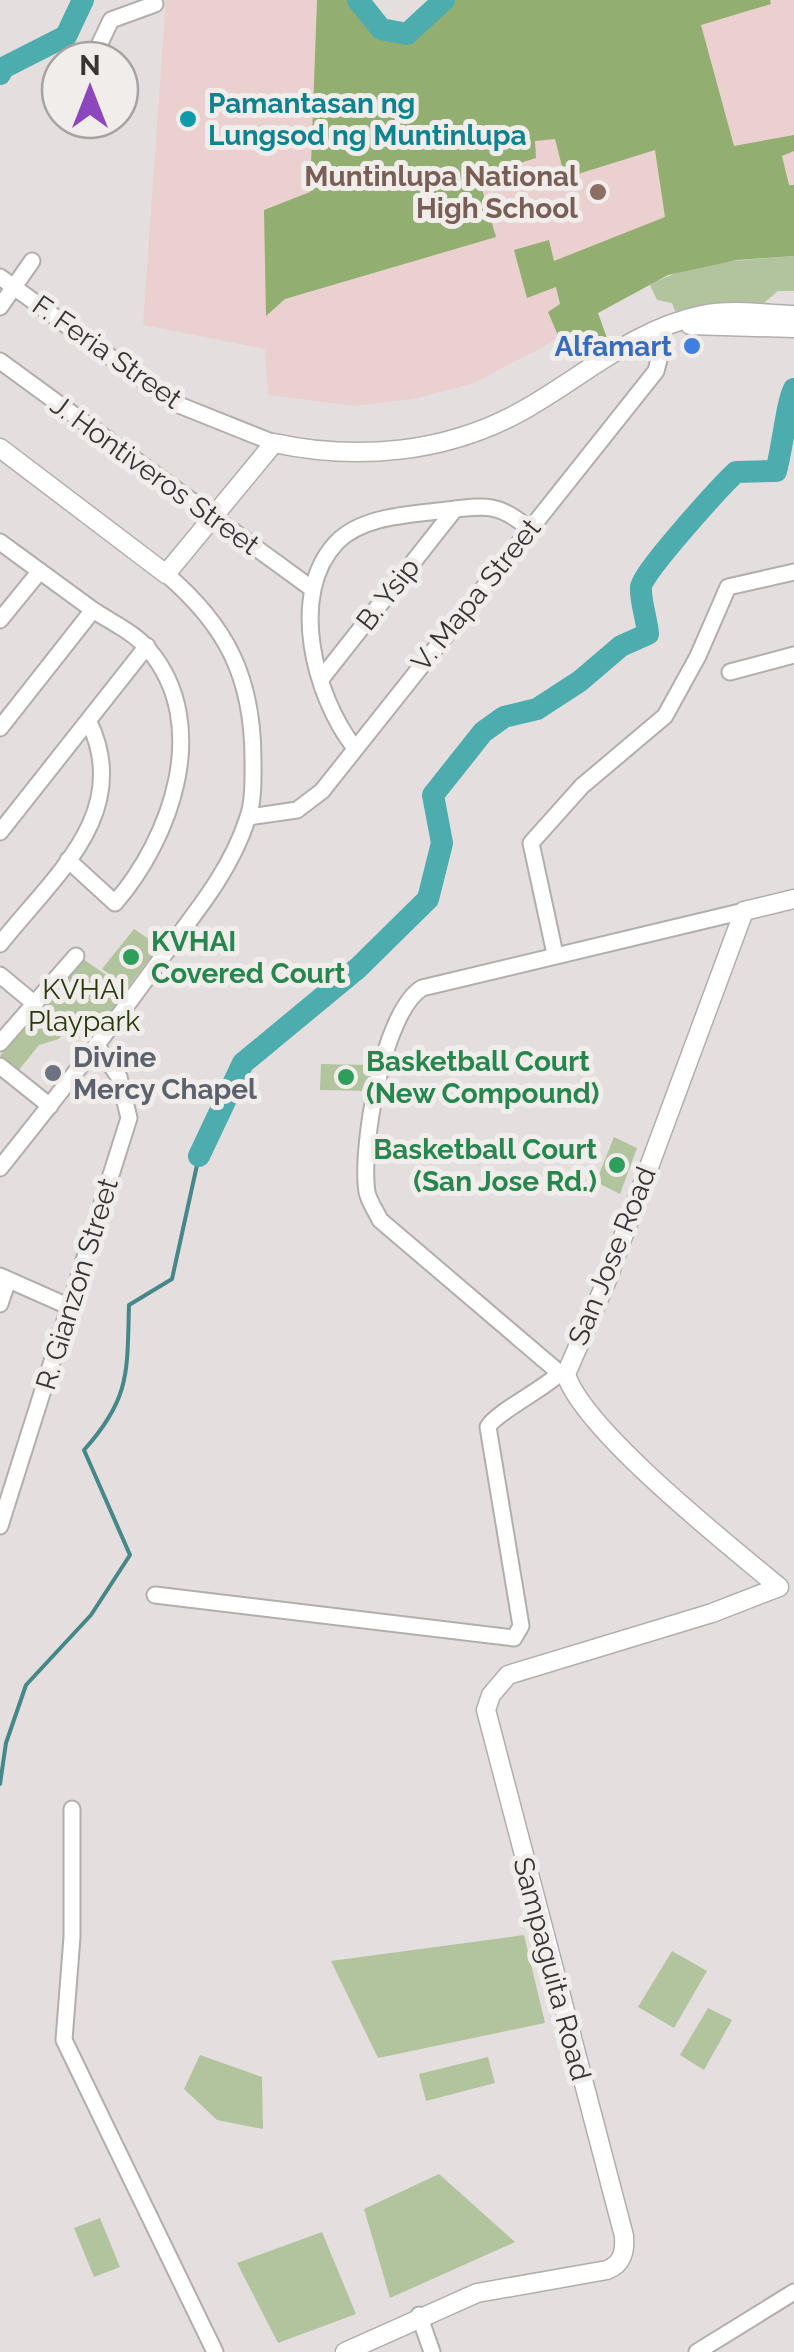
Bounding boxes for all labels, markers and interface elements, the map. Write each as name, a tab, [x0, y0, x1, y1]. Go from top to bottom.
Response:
north arrow	[40, 40, 140, 140]
text: N	[79, 49, 101, 82]
place label: Pamantasan ng Lungsod ng Muntinlupa	[208, 87, 526, 152]
marker: Pamantasan ng Lungsod ng Muntinlupa	[177, 108, 199, 130]
place label: Muntinlupa National High School	[304, 160, 578, 225]
marker: Muntinlupa National High School	[587, 181, 609, 203]
street label: F. Feria Street	[26, 288, 188, 416]
place label: Alfamart	[554, 330, 672, 363]
marker: Alfamart	[681, 335, 703, 357]
street label: J. Hontiveros Street	[44, 388, 266, 562]
street label: V. Mapa Street	[405, 512, 548, 678]
street label: B. Ysip	[350, 551, 426, 637]
place label: KVHAI Covered Court	[151, 925, 346, 990]
marker: KVHAI Covered Court	[120, 946, 142, 968]
park label: KVHAI Playpark	[28, 973, 140, 1038]
place label: Divine Mercy Chapel	[73, 1041, 257, 1106]
place label: Basketball Court (New Compound)	[366, 1045, 599, 1110]
marker: Divine Mercy Chapel	[42, 1062, 64, 1084]
marker: Basketball Court (New Compound)	[335, 1066, 357, 1088]
place label: Basketball Court (San Jose Rd.)	[373, 1133, 597, 1198]
marker: Basketball Court (San Jose Rd.)	[606, 1154, 628, 1176]
street label: San Jose Road	[561, 1162, 663, 1350]
street label: R. Gianzon Street	[29, 1174, 125, 1394]
street label: Sampaguita Road	[506, 1854, 598, 2084]

